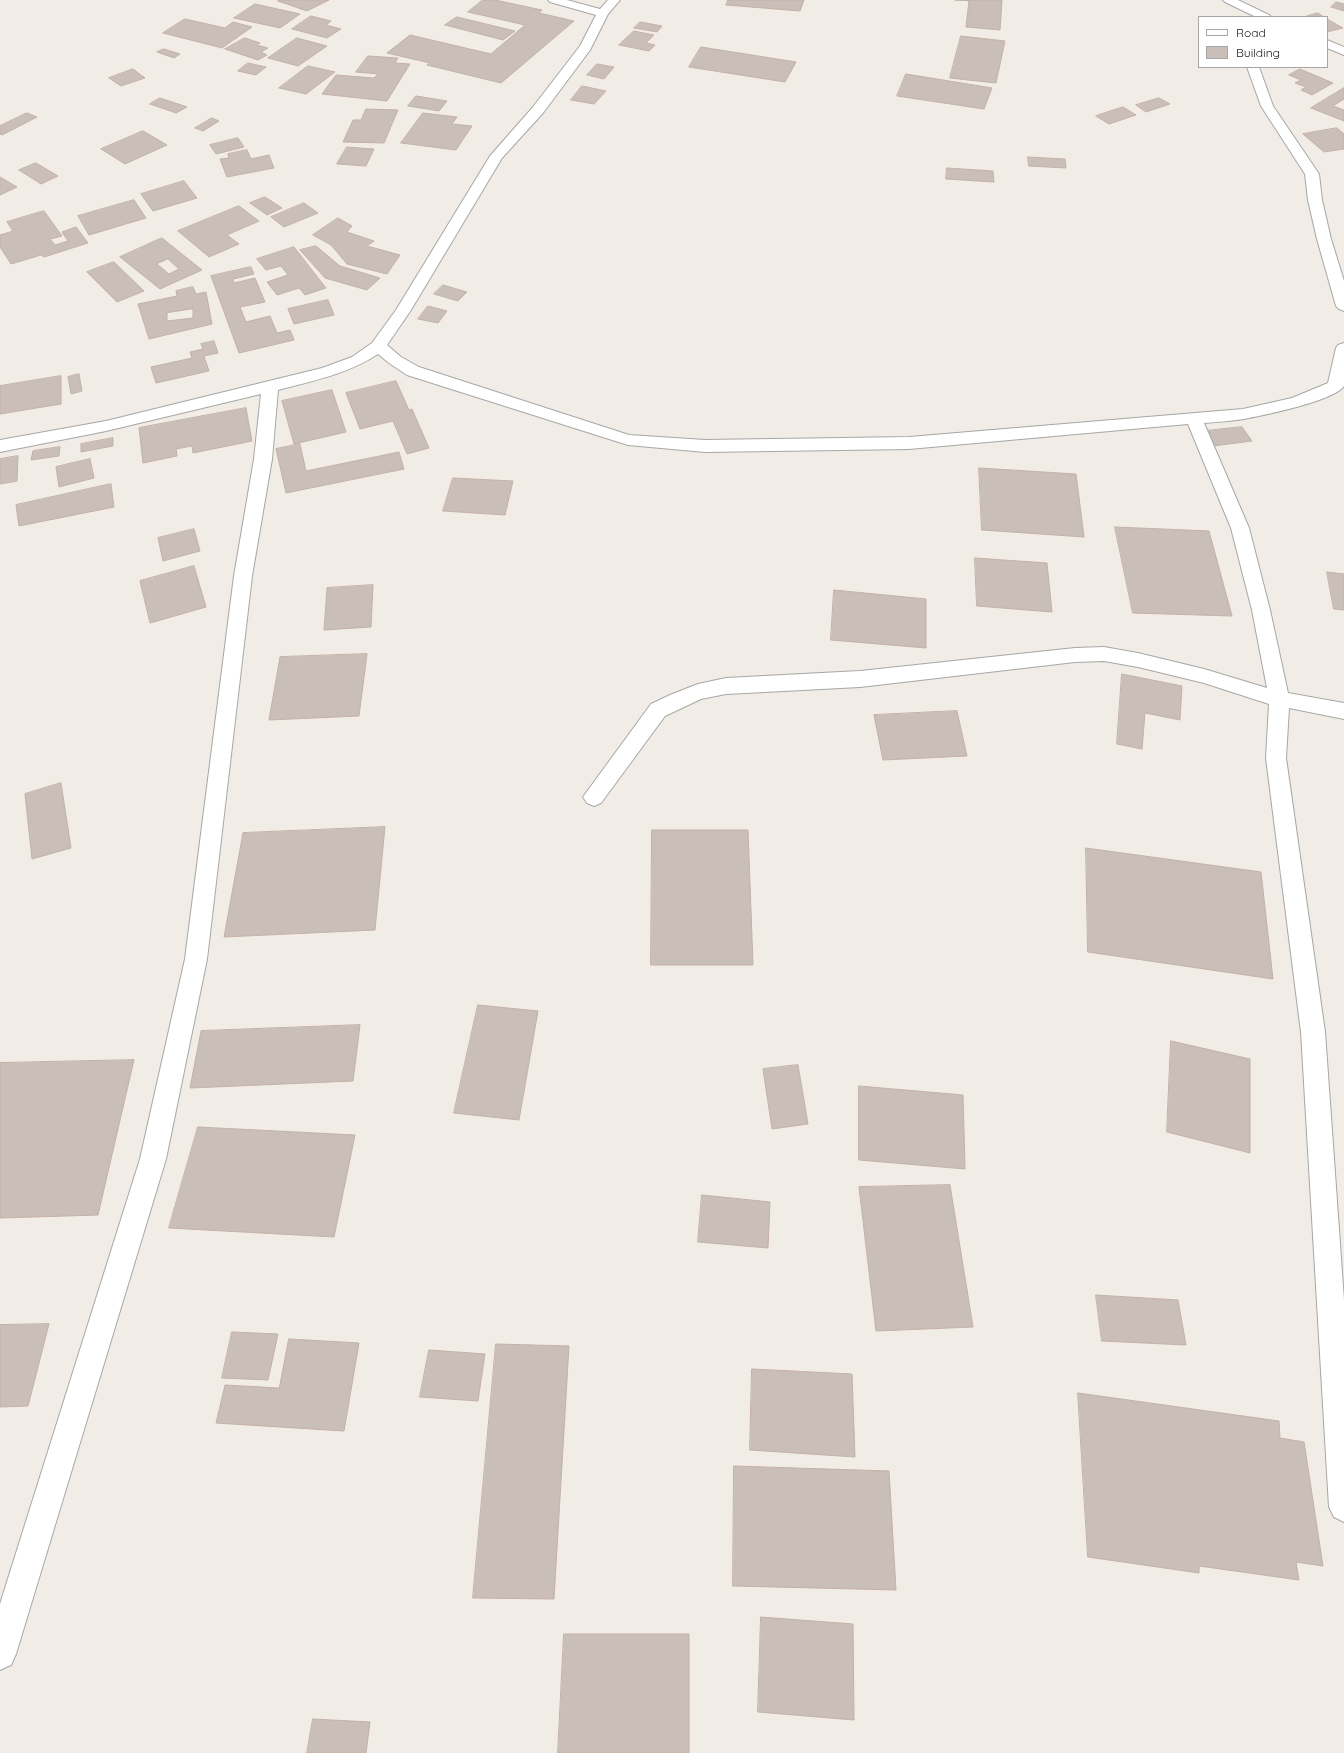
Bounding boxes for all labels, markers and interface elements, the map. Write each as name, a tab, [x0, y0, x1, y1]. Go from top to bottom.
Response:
legend	[1198, 16, 1328, 68]
text: Road	[1236, 25, 1266, 40]
text: Building	[1236, 45, 1280, 60]

